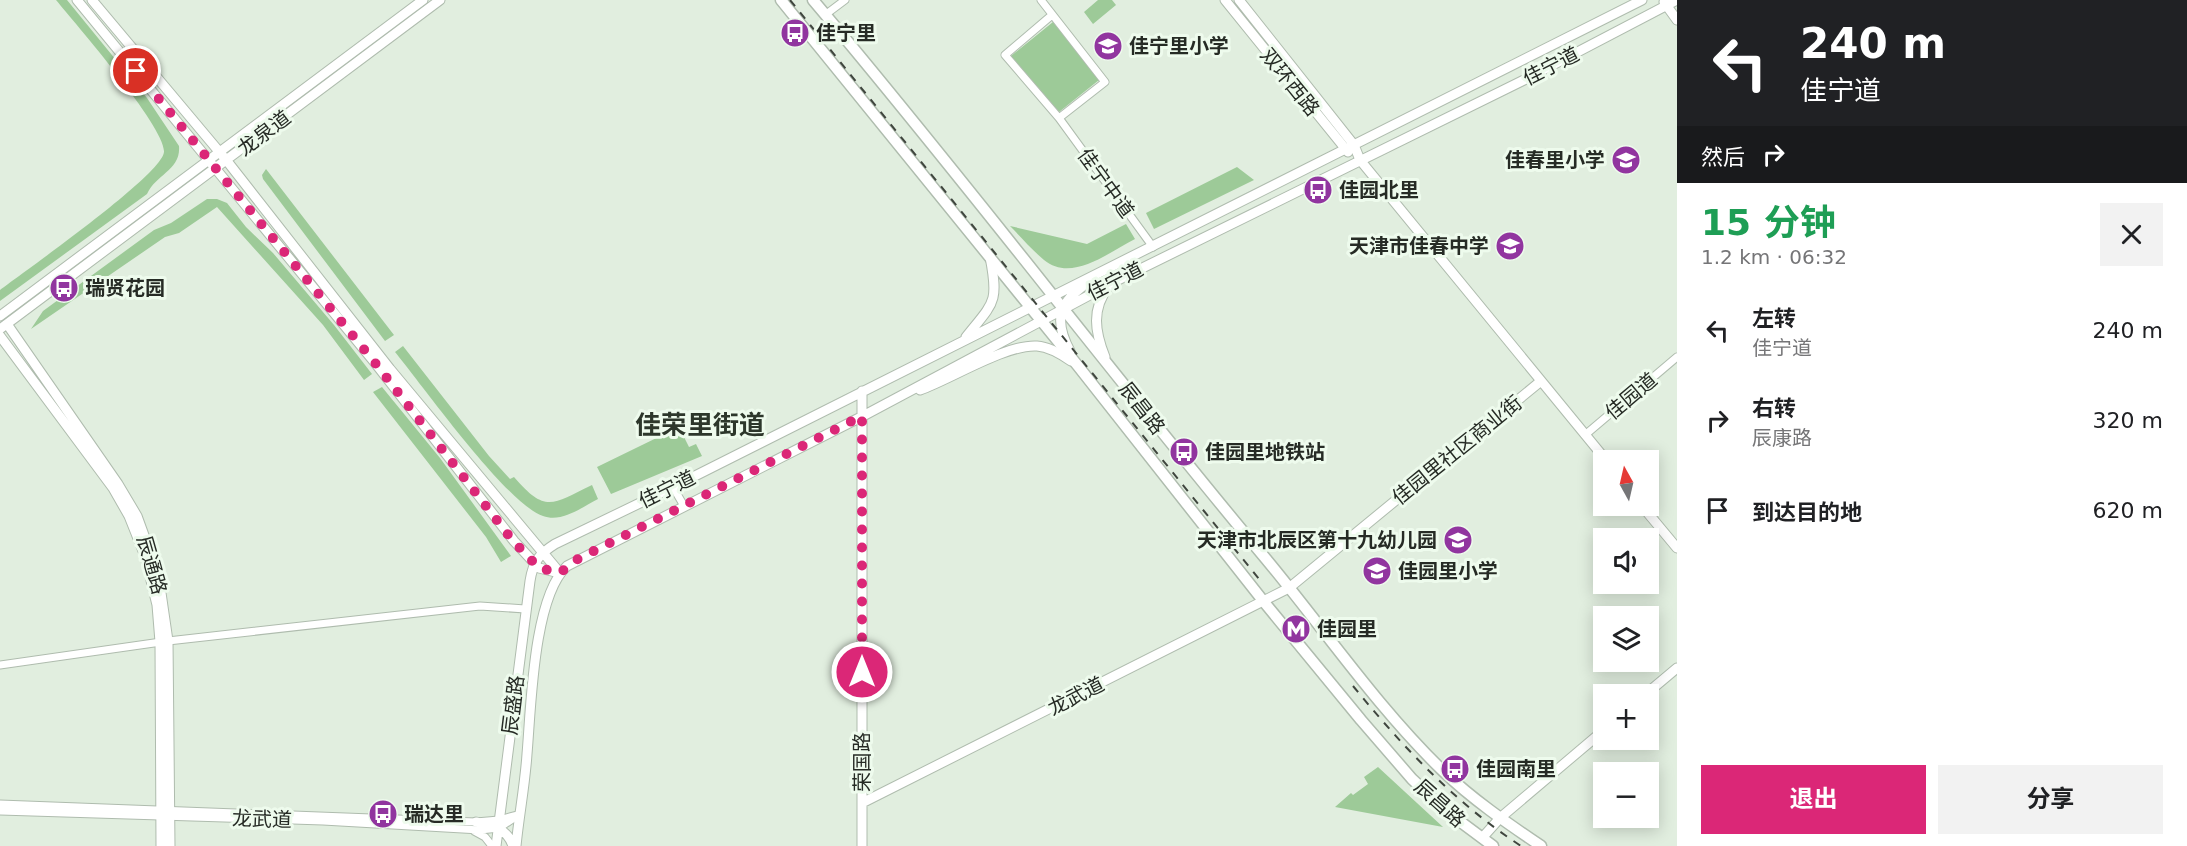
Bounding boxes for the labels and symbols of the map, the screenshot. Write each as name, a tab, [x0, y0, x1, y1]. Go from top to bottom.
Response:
bus stop icon: 佳宁里	[779, 17, 811, 49]
place label: 佳宁里	[816, 21, 876, 45]
school or university icon: 佳宁里小学	[1092, 30, 1124, 62]
place label: 佳宁里小学	[1129, 34, 1229, 58]
street label: 佳宁道	[1519, 42, 1583, 90]
street label: 双环西路	[1256, 43, 1324, 121]
pin	[110, 45, 161, 96]
street label: 龙泉道	[233, 105, 295, 161]
street label: 佳宁中道	[1073, 144, 1139, 222]
school or university icon: 佳春里小学	[1610, 144, 1642, 176]
place label: 佳春里小学	[1505, 148, 1605, 172]
bus stop icon: 佳园北里	[1302, 174, 1334, 206]
place label: 佳园北里	[1339, 178, 1419, 202]
school or university icon: 天津市佳春中学	[1494, 230, 1526, 262]
place label: 天津市佳春中学	[1349, 234, 1489, 258]
street label: 佳宁道	[1083, 257, 1147, 305]
bus stop icon: 瑞贤花园	[48, 272, 80, 304]
place label: 瑞贤花园	[85, 276, 165, 300]
street label: 佳园道	[1600, 368, 1662, 424]
street label: 辰昌路	[1114, 377, 1170, 439]
street label: 佳园里社区商业街	[1387, 390, 1527, 510]
district label: 佳荣里街道	[635, 410, 765, 440]
bus stop icon: 佳园里地铁站	[1168, 436, 1200, 468]
place label: 佳园里地铁站	[1205, 440, 1325, 464]
north arrow	[1593, 450, 1659, 516]
street label: 佳宁道	[635, 465, 699, 513]
school or university icon: 天津市北辰区第十九幼儿园	[1442, 524, 1474, 556]
place label: 天津市北辰区第十九幼儿园	[1197, 528, 1437, 552]
street label: 辰通路	[132, 533, 172, 597]
school or university icon: 佳园里小学	[1361, 555, 1393, 587]
place label: 佳园里小学	[1398, 559, 1498, 583]
metro station icon: 佳园里	[1280, 613, 1312, 645]
place label: 佳园里	[1317, 617, 1377, 641]
position arrow	[830, 640, 894, 704]
street label: 龙武道	[1044, 672, 1108, 720]
street label: 辰盛路	[497, 674, 529, 736]
street label: 荣国路	[850, 732, 874, 792]
bus stop icon: 佳园南里	[1439, 753, 1471, 785]
place label: 佳园南里	[1476, 757, 1556, 781]
street label: 辰昌路	[1410, 774, 1470, 832]
bus stop icon: 瑞达里	[367, 798, 399, 830]
place label: 瑞达里	[404, 802, 464, 826]
street label: 龙武道	[232, 806, 292, 832]

